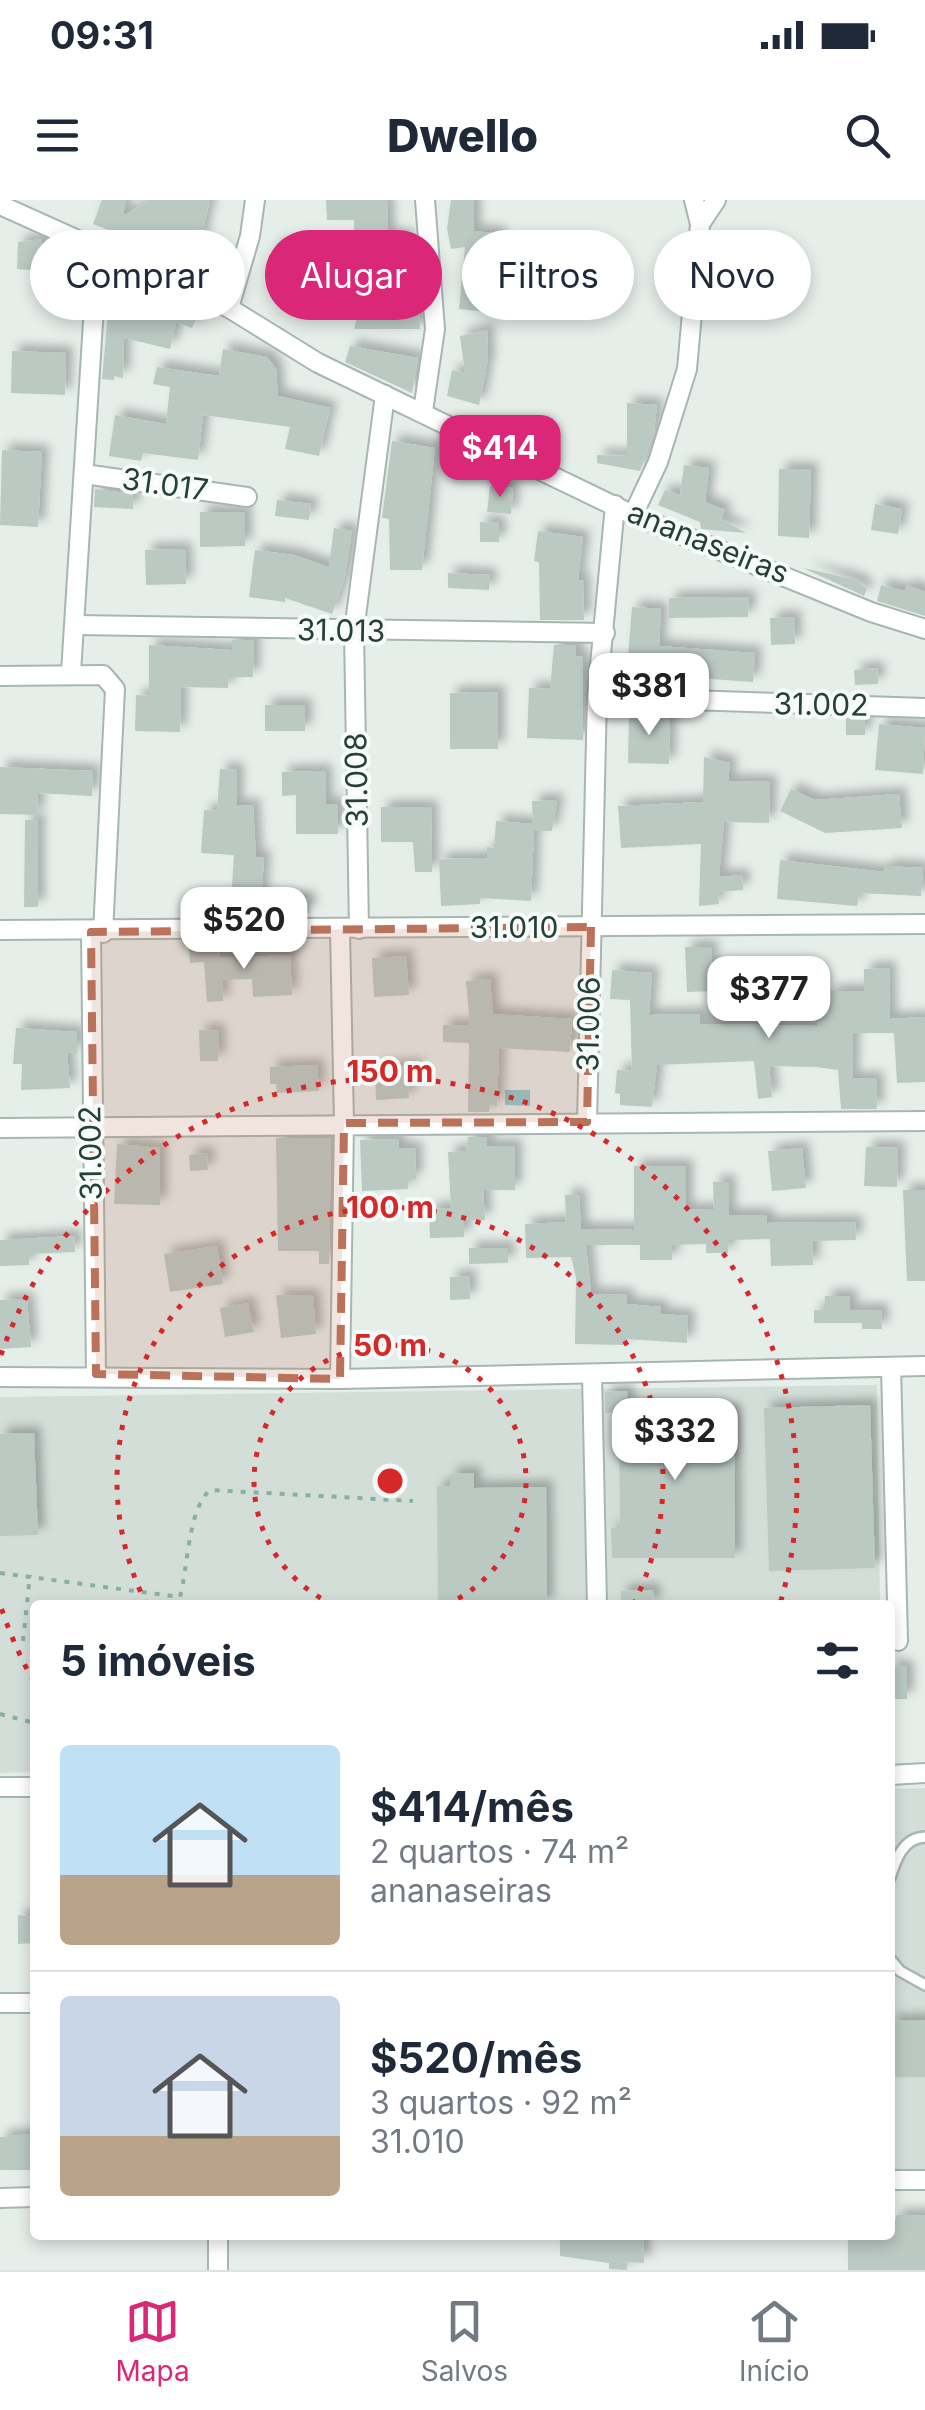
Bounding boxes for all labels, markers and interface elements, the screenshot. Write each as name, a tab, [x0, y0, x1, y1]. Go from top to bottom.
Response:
text: 09:31	[50, 12, 154, 58]
icon: menu	[30, 108, 85, 163]
text: Dwello	[387, 108, 538, 163]
icon: search	[840, 108, 895, 163]
chip: Comprar	[30, 230, 245, 320]
chip: Alugar	[265, 230, 442, 320]
chip: Filtros	[462, 230, 634, 320]
chip: Novo	[654, 230, 811, 320]
pin: $414	[441, 415, 559, 500]
text: $414	[462, 428, 538, 467]
street label: 31.017	[120, 460, 211, 508]
street label: ananaseiras	[623, 493, 794, 591]
street label: 31.013	[297, 611, 385, 649]
pin: $381	[590, 653, 708, 738]
text: $381	[611, 666, 687, 705]
street label: 31.002	[773, 685, 869, 723]
street label: 31.008	[337, 732, 375, 828]
pin: $520	[185, 887, 303, 972]
text: $520	[202, 900, 286, 939]
street label: 31.010	[470, 909, 558, 945]
pin: $377	[710, 956, 828, 1041]
text: $377	[729, 969, 809, 1008]
street label: 31.006	[569, 976, 607, 1072]
text: 150 m	[347, 1053, 433, 1089]
street label: 31.002	[71, 1105, 109, 1201]
text: 100 m	[346, 1189, 434, 1225]
text: 50 m	[353, 1327, 427, 1363]
pin: $332	[616, 1398, 734, 1483]
text: $332	[634, 1411, 716, 1450]
centre of rings	[372, 1463, 408, 1499]
icon: filters	[810, 1633, 865, 1688]
text: 5 imóveis	[60, 1635, 256, 1686]
text: $414/mês	[370, 1781, 574, 1832]
icon: home	[140, 1785, 260, 1905]
text: 2 quartos · 74 m²	[370, 1832, 629, 1871]
text: ananaseiras	[370, 1871, 552, 1910]
text: $520/mês	[370, 2032, 582, 2083]
icon: home	[140, 2036, 260, 2156]
text: 3 quartos · 92 m²	[370, 2083, 632, 2122]
text: 31.010	[370, 2122, 465, 2161]
tab: Mapa	[116, 2294, 190, 2388]
tab: Salvos	[421, 2294, 508, 2388]
tab: Início	[739, 2294, 809, 2388]

